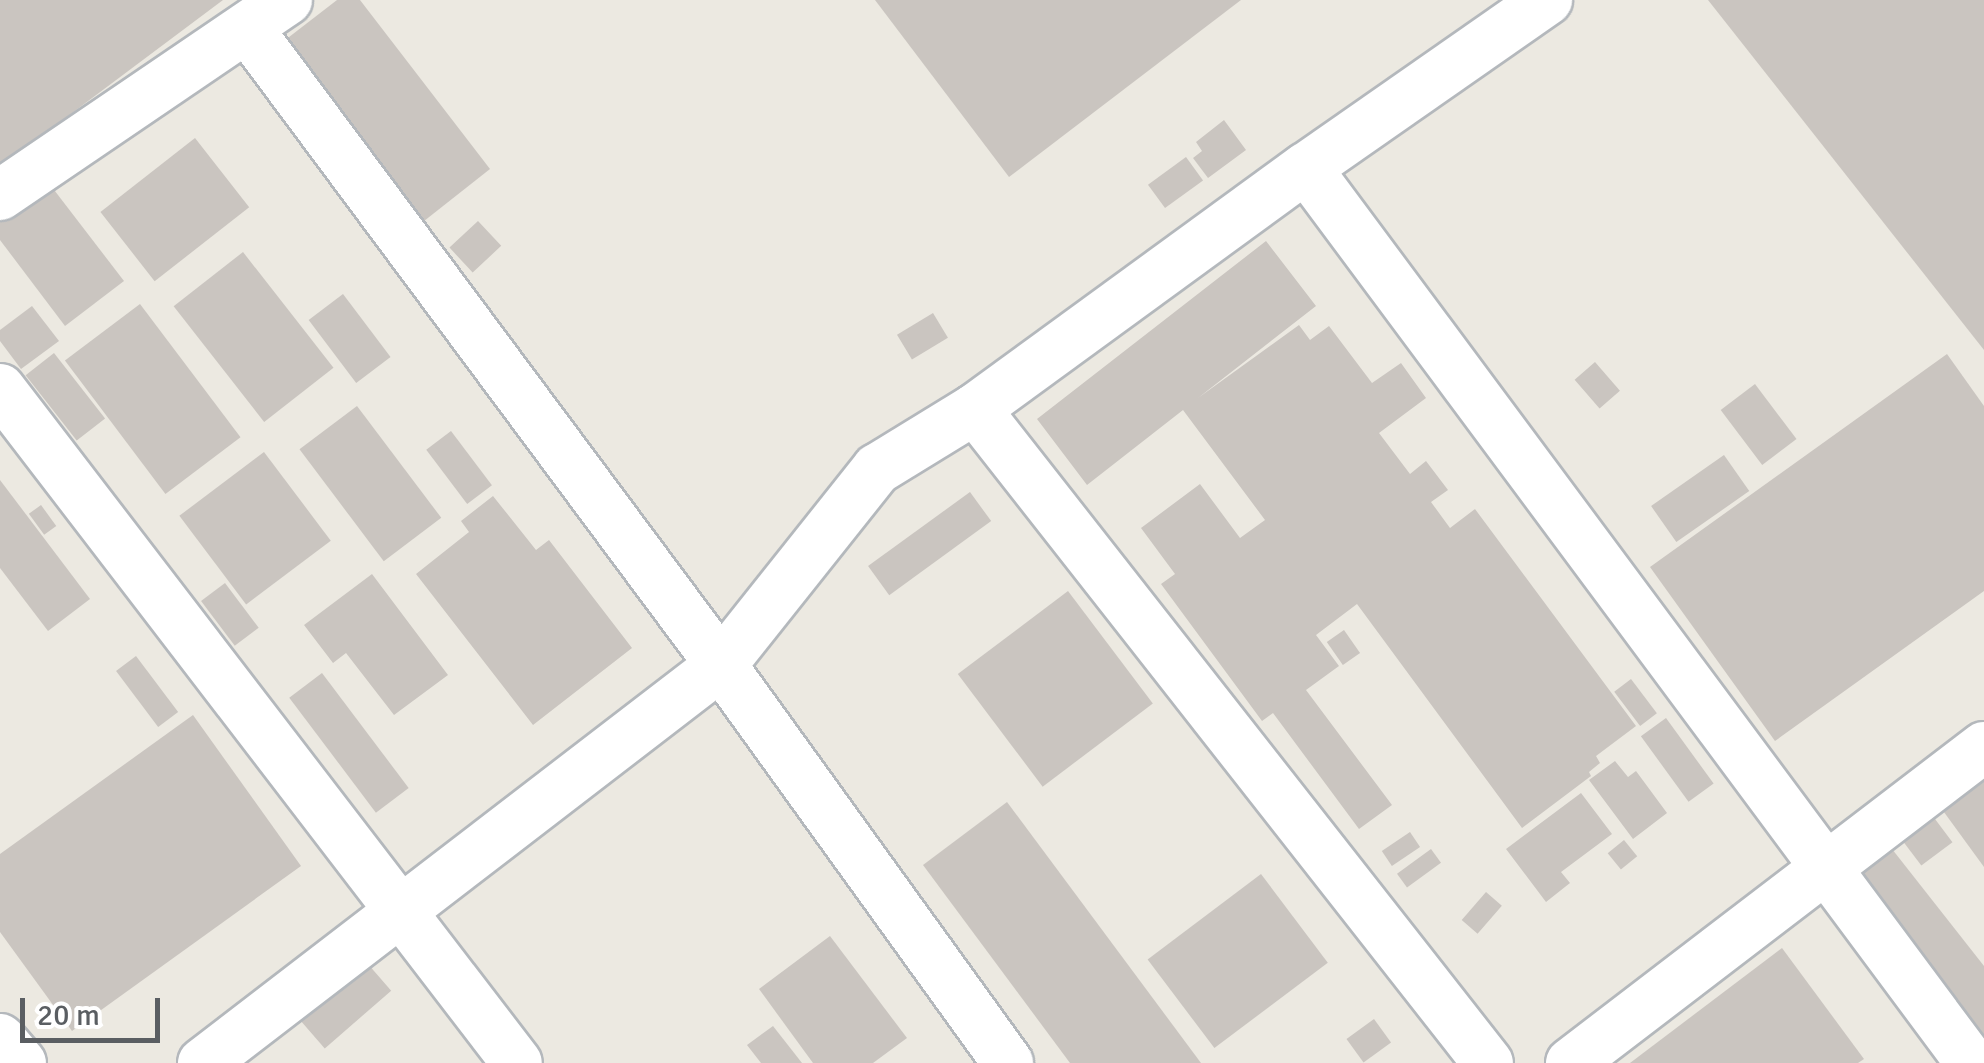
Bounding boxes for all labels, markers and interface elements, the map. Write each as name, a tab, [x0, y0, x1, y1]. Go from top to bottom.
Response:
scale bar	[25, 978, 165, 1040]
text: 20 m	[37, 997, 100, 1034]

